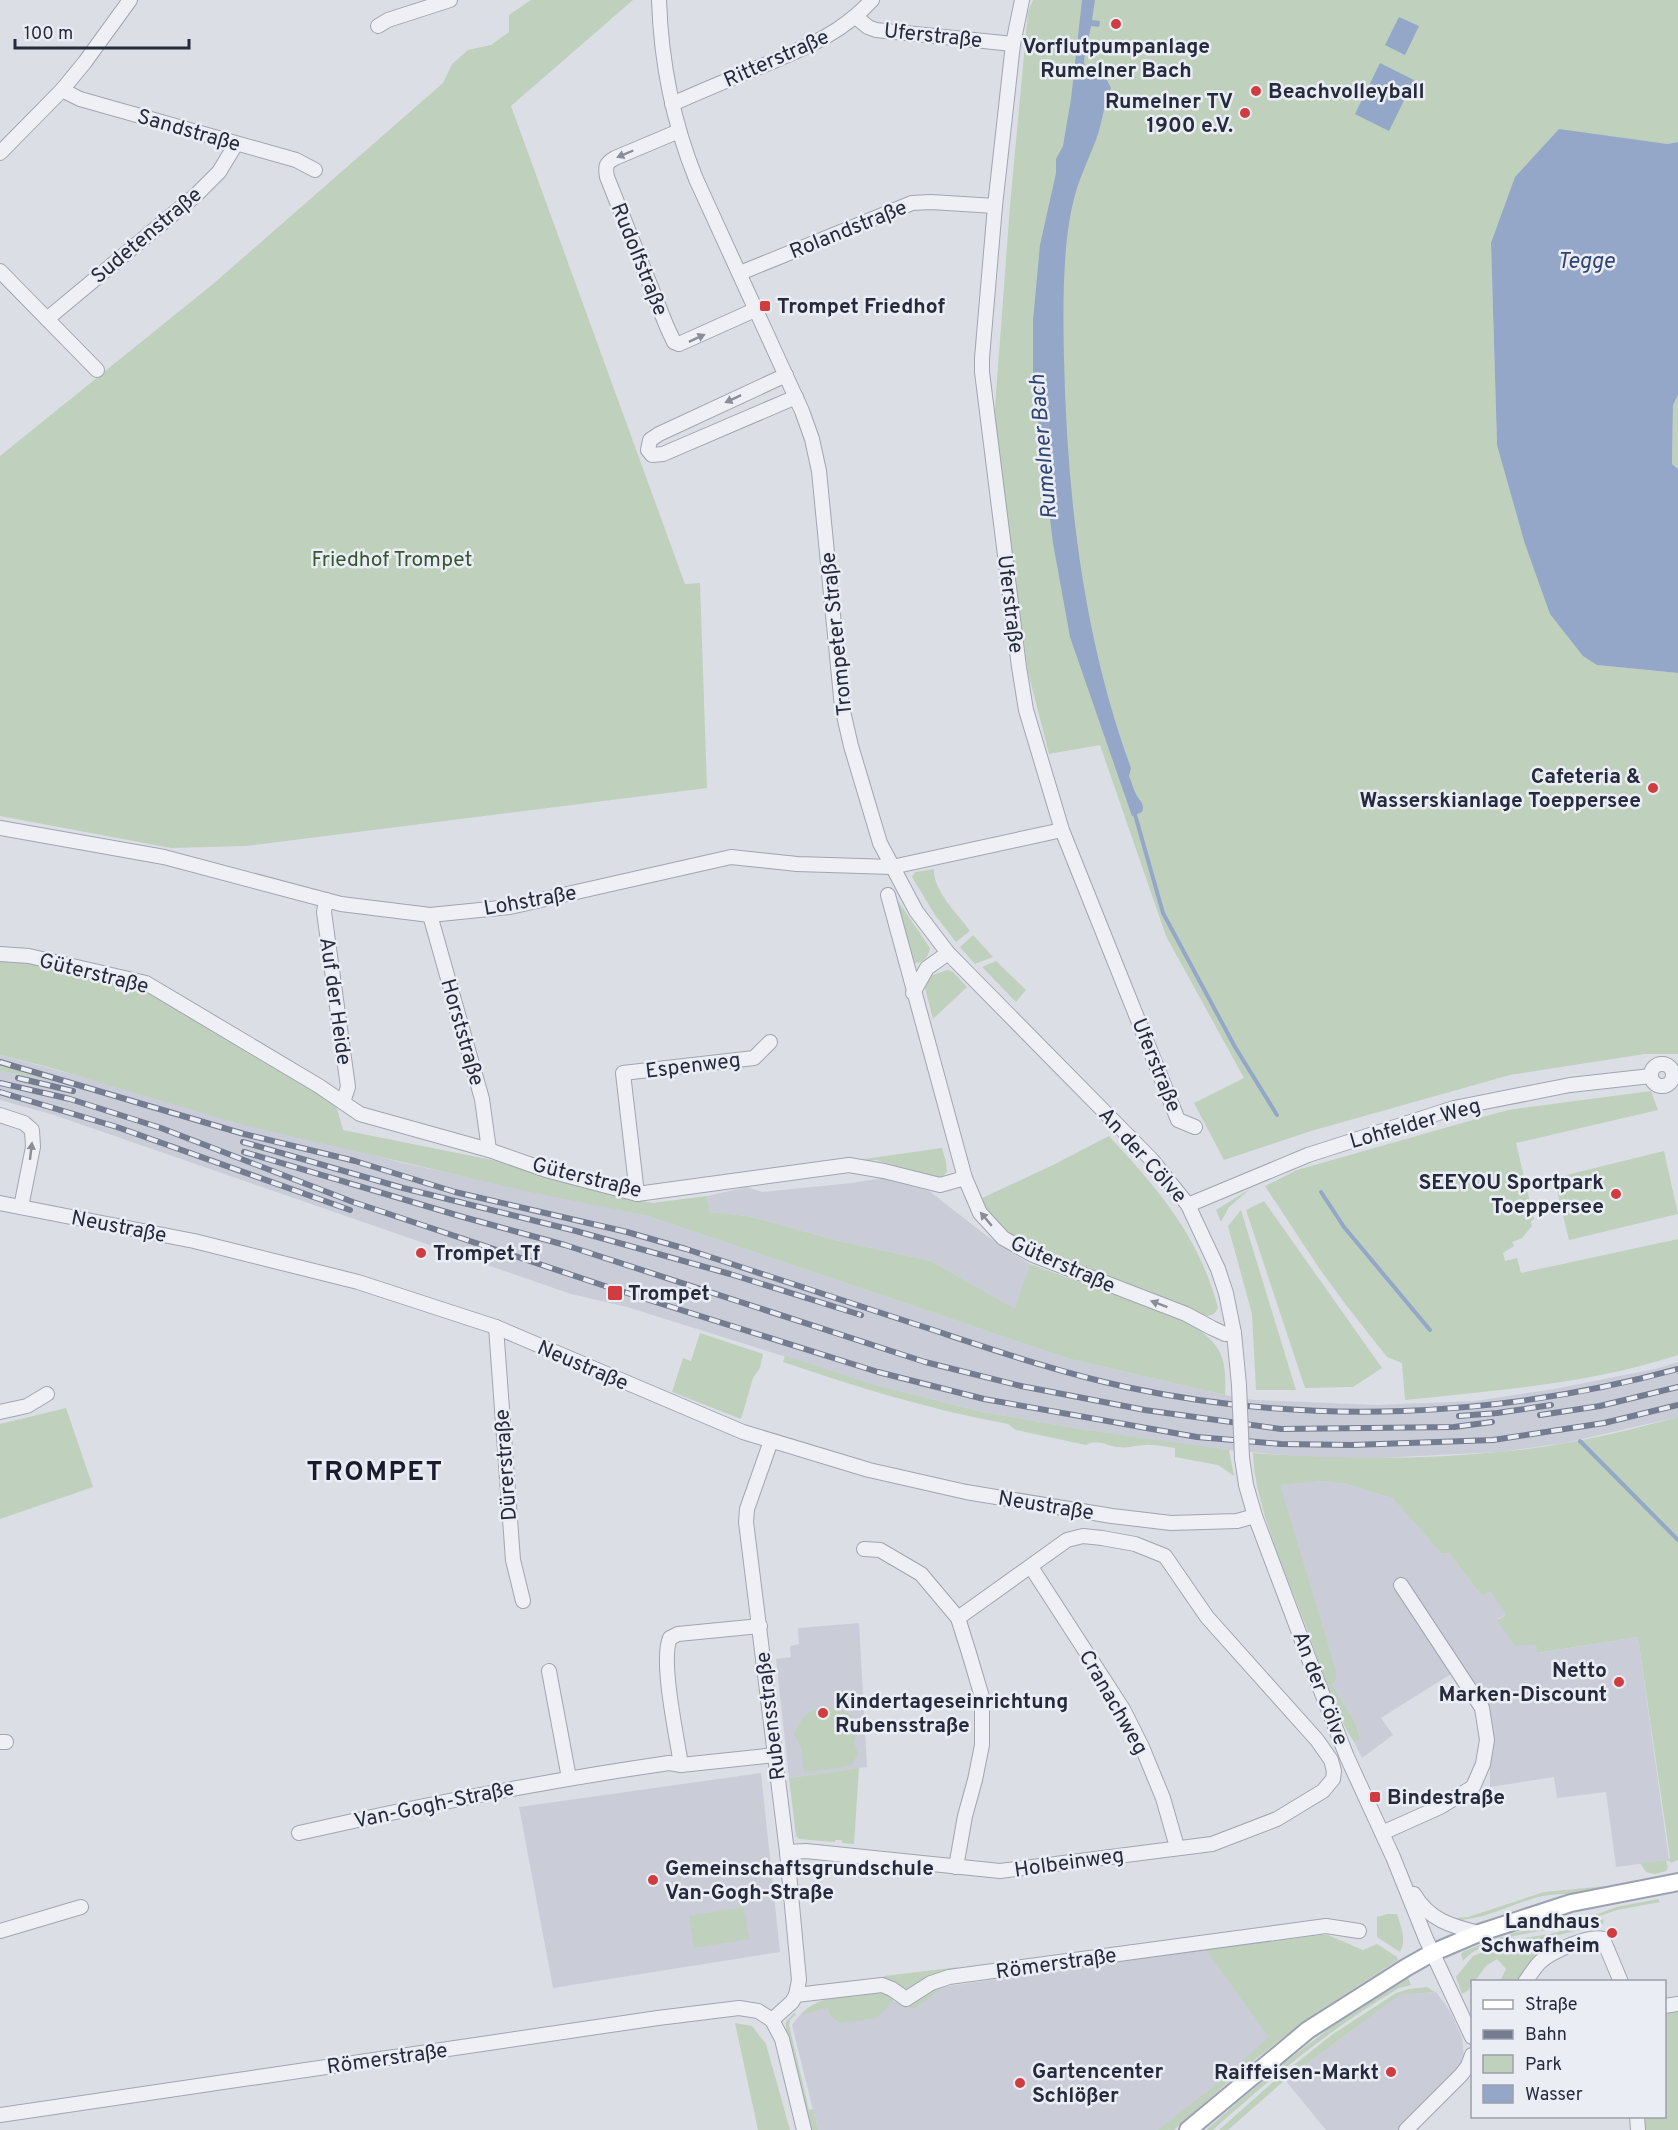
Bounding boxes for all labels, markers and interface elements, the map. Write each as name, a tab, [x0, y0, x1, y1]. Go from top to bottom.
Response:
scale bar	[15, 12, 189, 50]
marker: Vorflutpumpanlage Rumelner Bach	[1109, 17, 1123, 31]
street label: Uferstraße	[882, 18, 983, 55]
text: 100 m	[24, 23, 73, 46]
street label: Ritterstraße	[720, 24, 834, 95]
place label: Vorflutpumpanlage Rumelner Bach	[1022, 34, 1210, 85]
place label: Beachvolleyball	[1268, 79, 1425, 106]
marker: Beachvolleyball	[1249, 84, 1263, 98]
place label: Rumelner TV 1900 e.V.	[1105, 89, 1233, 140]
street label: Sandstraße	[134, 104, 243, 159]
marker: Rumelner TV 1900 e.V.	[1238, 106, 1252, 120]
one-way arrow	[616, 150, 634, 159]
street label: Sudetenstraße	[86, 182, 208, 290]
street label: Rolandstraße	[786, 195, 911, 266]
street label: Rudolfstraße	[604, 199, 673, 320]
water label: Tegge	[1557, 249, 1615, 276]
place label: Trompet Friedhof	[777, 294, 945, 321]
marker: Trompet Friedhof	[758, 299, 772, 313]
one-way arrow	[688, 333, 705, 342]
water label: Rumelner Bach	[1025, 373, 1064, 520]
one-way arrow	[725, 395, 742, 404]
park label: Friedhof Trompet	[312, 547, 472, 574]
street label: Trompeter Straße	[815, 551, 860, 717]
street label: Uferstraße	[990, 553, 1029, 655]
place label: Cafeteria & Wasserskianlage Toeppersee	[1359, 764, 1641, 815]
marker: Cafeteria & Wasserskianlage Toeppersee	[1646, 781, 1660, 795]
street label: Lohstraße	[482, 880, 579, 923]
street label: Auf der Heide	[312, 936, 357, 1067]
street label: Güterstraße	[36, 948, 151, 1001]
street label: Horststraße	[433, 976, 490, 1089]
street label: Uferstraße	[1125, 1015, 1187, 1116]
street label: Espenweg	[644, 1047, 742, 1086]
street label: Lohfelder Weg	[1347, 1093, 1484, 1156]
street label: An der Cölve	[1092, 1102, 1192, 1210]
one-way arrow	[27, 1142, 36, 1161]
street label: Güterstraße	[529, 1152, 644, 1205]
place label: SEEYOU Sportpark Toeppersee	[1418, 1170, 1604, 1221]
marker: SEEYOU Sportpark Toeppersee	[1609, 1187, 1623, 1201]
street label: Neustraße	[69, 1205, 169, 1250]
one-way arrow	[980, 1212, 993, 1227]
street label: Güterstraße	[1006, 1230, 1119, 1300]
place label: Trompet Tf	[433, 1241, 540, 1268]
marker: Trompet Tf	[414, 1246, 428, 1260]
place label: Trompet	[628, 1281, 710, 1308]
marker: Trompet	[606, 1284, 624, 1302]
one-way arrow	[1150, 1299, 1168, 1308]
street label: Neustraße	[533, 1335, 632, 1398]
street label: Dürerstraße	[489, 1408, 524, 1522]
district label: TROMPET	[307, 1456, 443, 1490]
street label: Neustraße	[996, 1486, 1096, 1527]
street label: An der Cölve	[1285, 1628, 1354, 1749]
street label: Cranachweg	[1072, 1646, 1153, 1760]
street label: Rubensstraße	[750, 1650, 793, 1782]
place label: Netto Marken-Discount	[1438, 1658, 1607, 1709]
marker: Netto Marken-Discount	[1612, 1675, 1626, 1689]
place label: Kindertageseinrichtung Rubensstraße	[835, 1689, 1068, 1740]
marker: Kindertageseinrichtung Rubensstraße	[816, 1706, 830, 1720]
street label: Van-Gogh-Straße	[352, 1775, 517, 1836]
place label: Bindestraße	[1387, 1785, 1505, 1812]
marker: Bindestraße	[1368, 1790, 1382, 1804]
street label: Holbeinweg	[1013, 1842, 1126, 1885]
place label: Gemeinschaftsgrundschule Van-Gogh-Straße	[665, 1856, 934, 1907]
marker: Gemeinschaftsgrundschule Van-Gogh-Straße	[646, 1873, 660, 1887]
place label: Landhaus Schwafheim	[1480, 1909, 1600, 1960]
marker: Landhaus Schwafheim	[1605, 1926, 1619, 1940]
street label: Römerstraße	[994, 1943, 1118, 1986]
legend	[1471, 1980, 1666, 2118]
text: Straße	[1525, 1994, 1577, 2017]
text: Bahn	[1525, 2024, 1567, 2047]
street label: Römerstraße	[325, 2038, 449, 2081]
text: Park	[1525, 2054, 1562, 2077]
place label: Gartencenter Schlößer	[1032, 2059, 1164, 2110]
place label: Raiffeisen-Markt	[1214, 2060, 1379, 2087]
marker: Raiffeisen-Markt	[1384, 2065, 1398, 2079]
marker: Gartencenter Schlößer	[1013, 2076, 1027, 2090]
text: Wasser	[1525, 2084, 1583, 2107]

